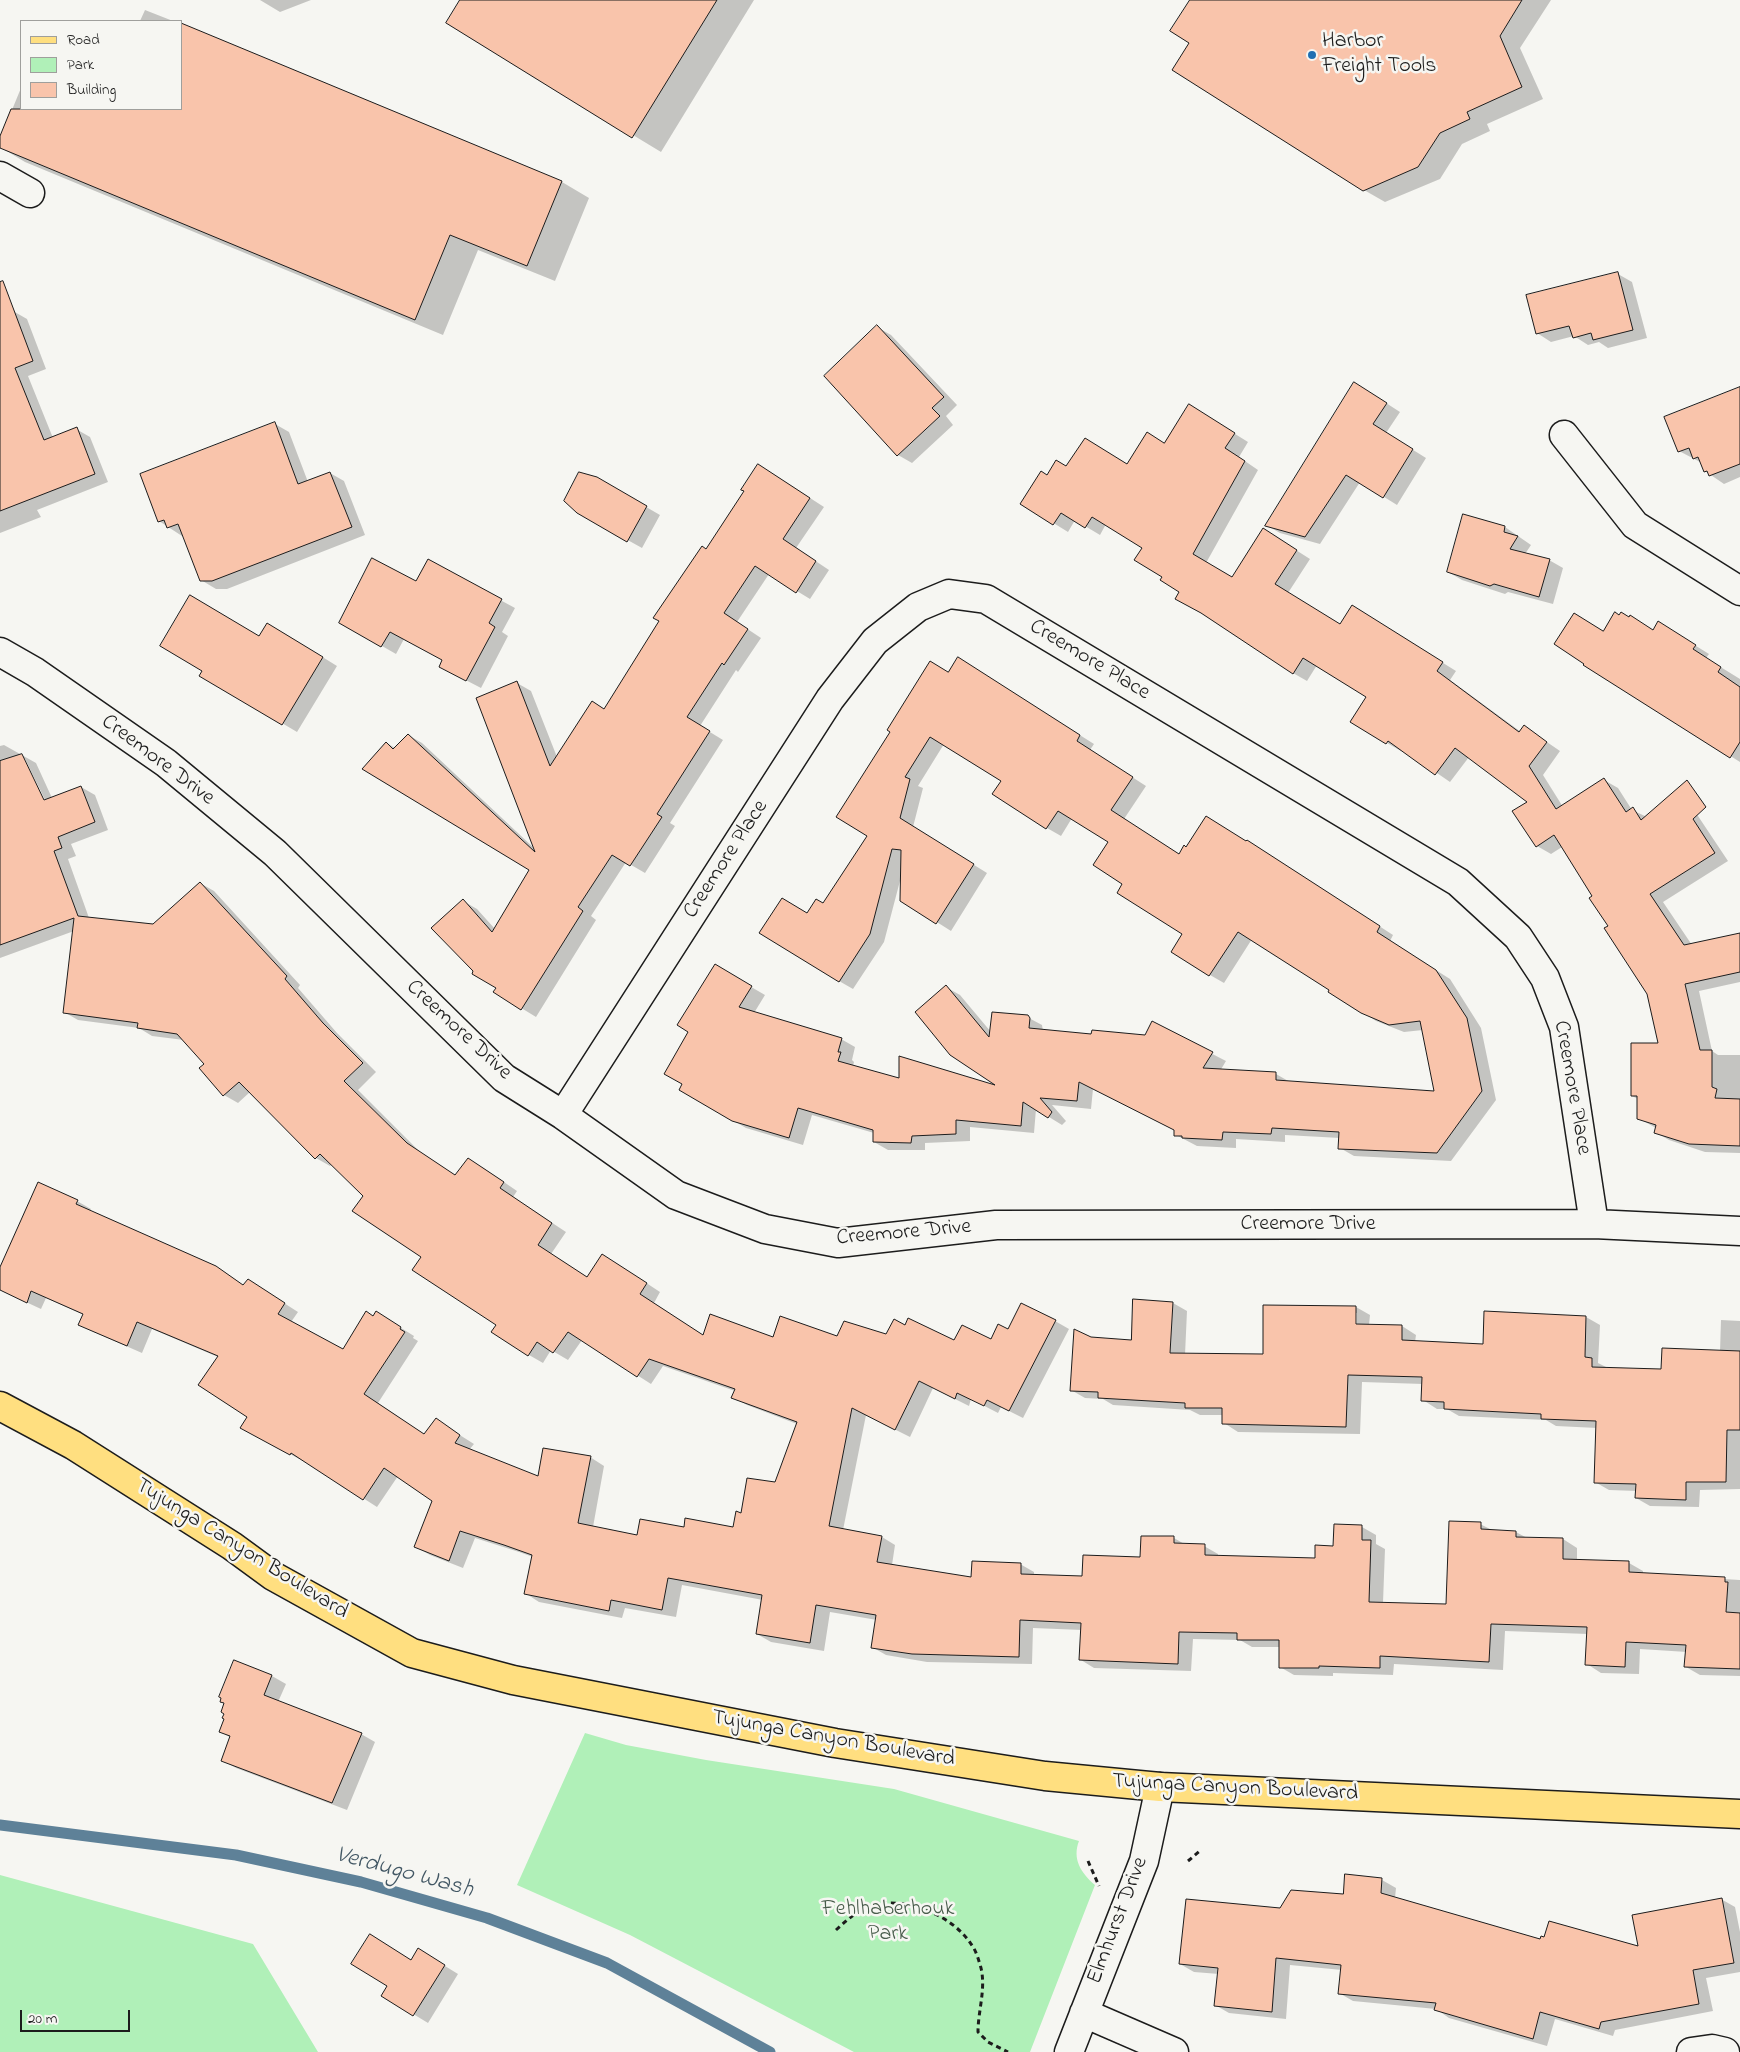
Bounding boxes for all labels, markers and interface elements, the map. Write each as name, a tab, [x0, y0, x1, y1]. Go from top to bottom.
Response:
legend	[20, 20, 182, 110]
text: Road	[67, 29, 100, 51]
place label: Harbor Freight Tools	[1322, 29, 1436, 80]
marker: Harbor Freight Tools	[1306, 49, 1318, 61]
text: Park	[67, 54, 94, 76]
text: Building	[67, 79, 116, 101]
street label: Creemore Place	[1024, 615, 1154, 707]
street label: Creemore Drive	[95, 710, 219, 812]
street label: Creemore Place	[679, 796, 775, 924]
street label: Creemore Drive	[400, 975, 516, 1087]
street label: Creemore Place	[1546, 1019, 1596, 1157]
street label: Creemore Drive	[1240, 1212, 1376, 1238]
street label: Creemore Drive	[835, 1215, 973, 1253]
street label: Tujunga Canyon Boulevard	[130, 1474, 352, 1626]
street label: Tujunga Canyon Boulevard	[709, 1706, 957, 1774]
street label: Tujunga Canyon Boulevard	[1111, 1769, 1359, 1809]
water label: Verdugo Wash	[332, 1842, 476, 1906]
street label: Elmhurst Drive	[1083, 1854, 1155, 1988]
park label: Fehlhaberhouk Park	[822, 1897, 954, 1948]
scale bar	[22, 2000, 132, 2032]
text: 20 m	[28, 2008, 57, 2030]

